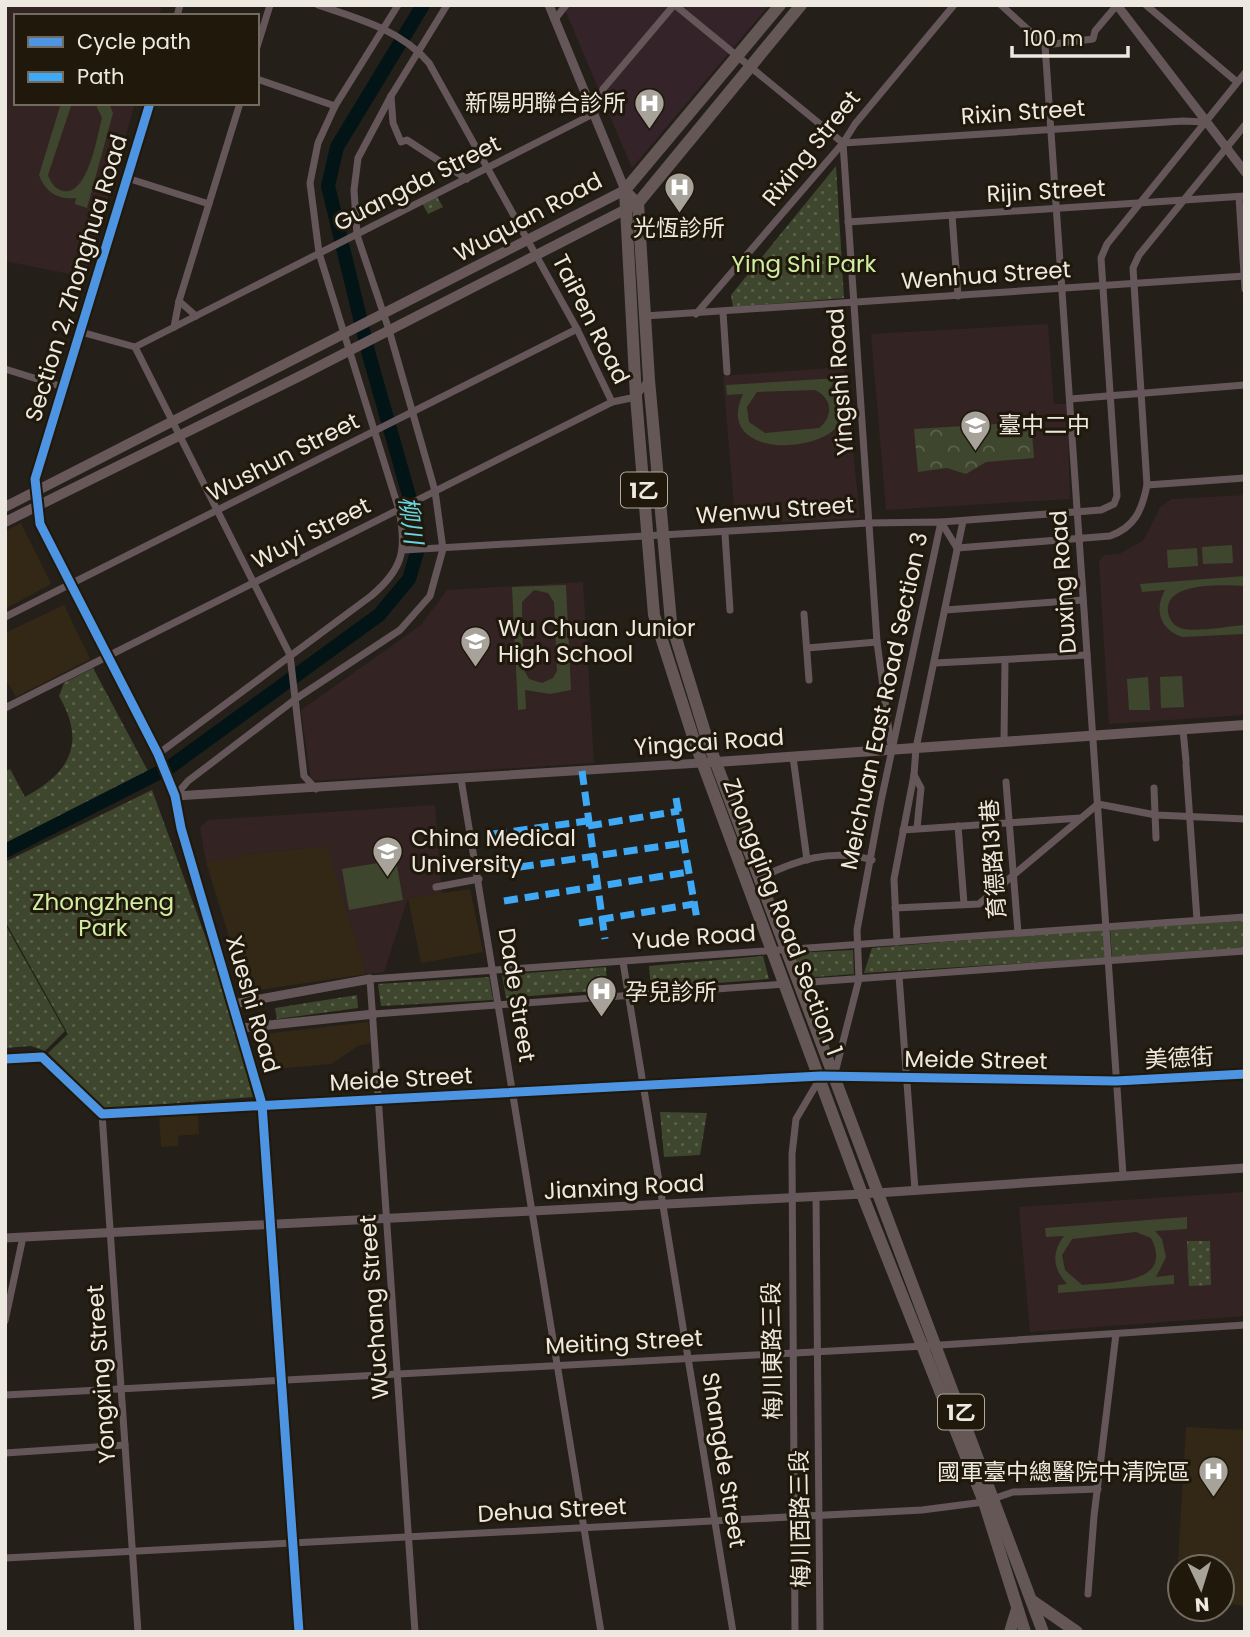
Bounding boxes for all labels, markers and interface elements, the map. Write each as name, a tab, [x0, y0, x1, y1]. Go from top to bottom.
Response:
legend	[14, 14, 259, 105]
scale bar	[1012, 14, 1128, 58]
text: 100 m	[1023, 24, 1083, 53]
text: Cycle path	[77, 27, 191, 56]
text: Path	[77, 62, 124, 91]
street label: Rixing Street	[754, 84, 868, 212]
hospital icon: 新陽明聯合診所	[632, 86, 666, 130]
place label: 新陽明聯合診所	[465, 87, 626, 119]
street label: Rixin Street	[960, 92, 1086, 132]
street label: Guangda Street	[328, 127, 506, 239]
street label: Section 2, Zhonghua Road	[17, 131, 135, 425]
street label: Wuquan Road	[448, 164, 608, 270]
hospital icon: 光恆診所	[662, 170, 696, 214]
street label: Rijin Street	[986, 172, 1106, 210]
place label: 光恆診所	[633, 212, 725, 244]
park label: Ying Shi Park	[732, 248, 877, 280]
street label: TaiPen Road	[545, 249, 637, 389]
street label: Wenhua Street	[900, 253, 1072, 297]
street label: Yingshi Road	[819, 307, 861, 457]
street label: Wushun Street	[201, 405, 365, 509]
school or university icon: 臺中二中	[958, 408, 992, 452]
place label: 臺中二中	[998, 409, 1090, 441]
road number: 1乙	[621, 472, 667, 508]
street label: Wuyi Street	[246, 489, 376, 577]
street label: Wenwu Street	[695, 489, 855, 531]
water label: 柳川	[391, 494, 431, 549]
street label: Duxing Road	[1042, 509, 1084, 655]
street label: Meichuan East Road Section 3	[833, 529, 935, 873]
place label: Wu Chuan Junior High School	[498, 612, 696, 670]
school or university icon: Wu Chuan Junior High School	[458, 624, 492, 668]
street label: Yingcai Road	[633, 721, 785, 763]
street label: Zhongqing Road Section 1	[715, 774, 851, 1060]
street label: 育德路131巷	[973, 798, 1013, 920]
place label: China Medical University	[411, 822, 576, 880]
school or university icon: China Medical University	[371, 834, 405, 878]
park label: Zhongzheng Park	[32, 886, 174, 944]
street label: Yude Road	[631, 917, 757, 957]
street label: Dade Street	[491, 926, 543, 1064]
street label: Xueshi Road	[218, 932, 288, 1076]
hospital icon: 孕兒診所	[585, 975, 619, 1019]
place label: 孕兒診所	[625, 976, 717, 1008]
street label: 美德街	[1144, 1040, 1214, 1076]
street label: Meide Street	[904, 1043, 1048, 1077]
street label: Meide Street	[329, 1059, 473, 1099]
street label: Jianxing Road	[543, 1167, 705, 1207]
street label: Wuchang Street	[352, 1214, 396, 1400]
street label: 梅川東路三段	[755, 1282, 789, 1420]
street label: Yongxing Street	[79, 1284, 123, 1464]
street label: Meiting Street	[545, 1322, 703, 1362]
street label: Shangde Street	[694, 1370, 754, 1550]
road number: 1乙	[938, 1394, 984, 1430]
street label: 梅川西路三段	[783, 1450, 817, 1588]
hospital icon: 國軍臺中總醫院中清院區	[1196, 1455, 1230, 1499]
place label: 國軍臺中總醫院中清院區	[937, 1456, 1190, 1488]
street label: Dehua Street	[477, 1490, 627, 1530]
north arrow	[1166, 1553, 1236, 1623]
text: N	[1194, 1590, 1210, 1618]

